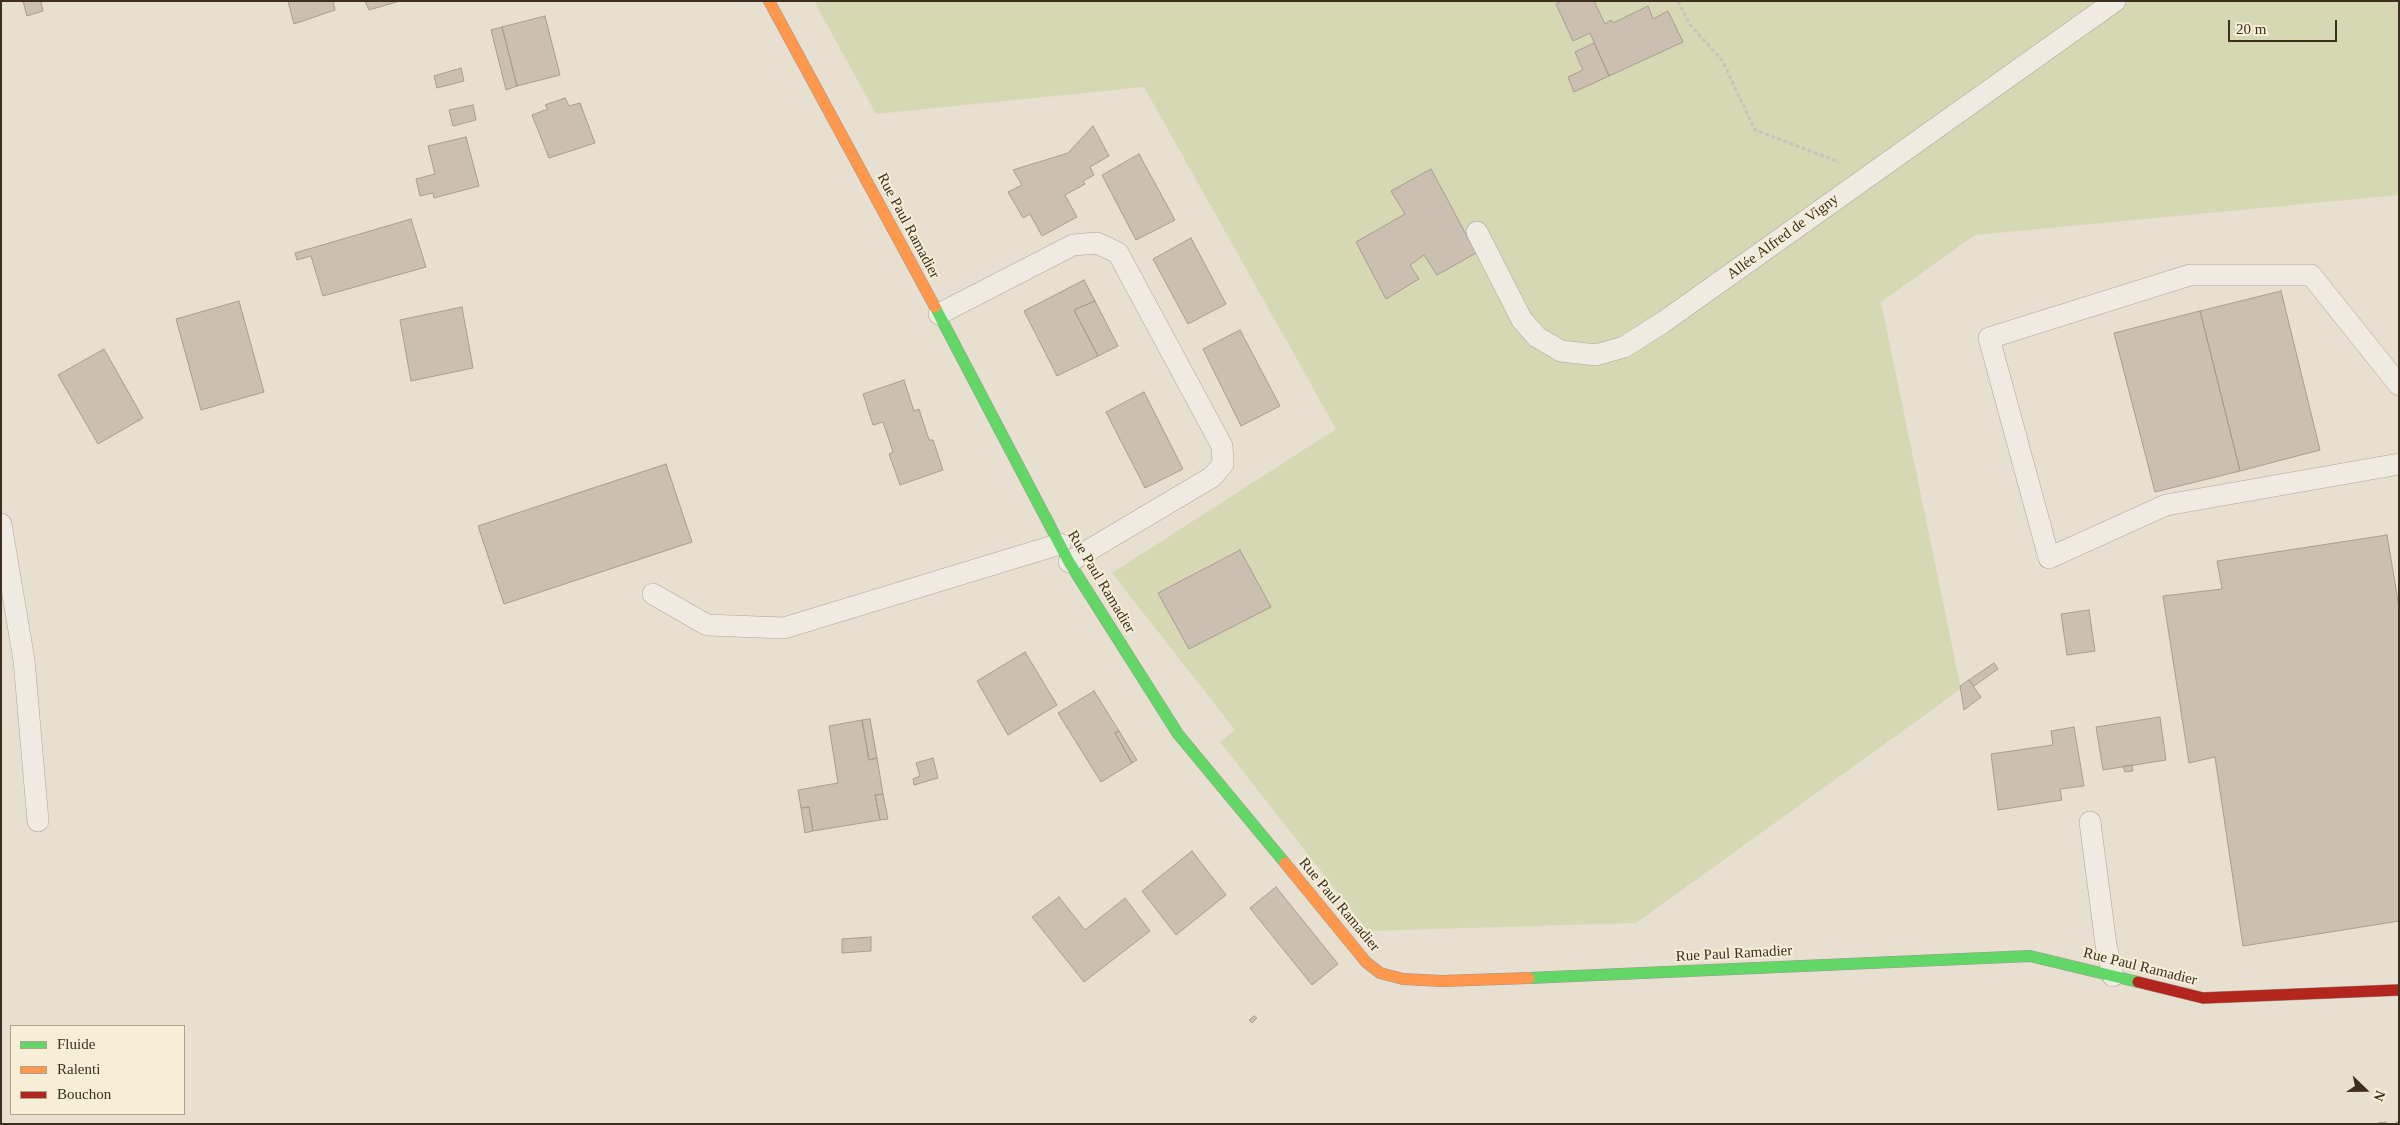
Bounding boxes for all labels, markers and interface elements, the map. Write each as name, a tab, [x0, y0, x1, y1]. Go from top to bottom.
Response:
scale bar	[2230, 10, 2339, 42]
text: 20 m	[2236, 21, 2266, 37]
street label: Rue Paul Ramadier	[873, 170, 943, 282]
street label: Allée Alfred de Vigny	[1724, 190, 1842, 284]
street label: Rue Paul Ramadier	[1063, 527, 1139, 637]
street label: Rue Paul Ramadier	[1295, 855, 1383, 955]
street label: Rue Paul Ramadier	[1675, 942, 1793, 966]
street label: Rue Paul Ramadier	[2081, 944, 2199, 990]
legend	[10, 1025, 185, 1115]
text: Fluide	[57, 1036, 95, 1052]
text: Ralenti	[57, 1061, 100, 1077]
north arrow	[2340, 1065, 2390, 1115]
text: Bouchon	[57, 1086, 111, 1102]
text: N	[2371, 1088, 2388, 1103]

